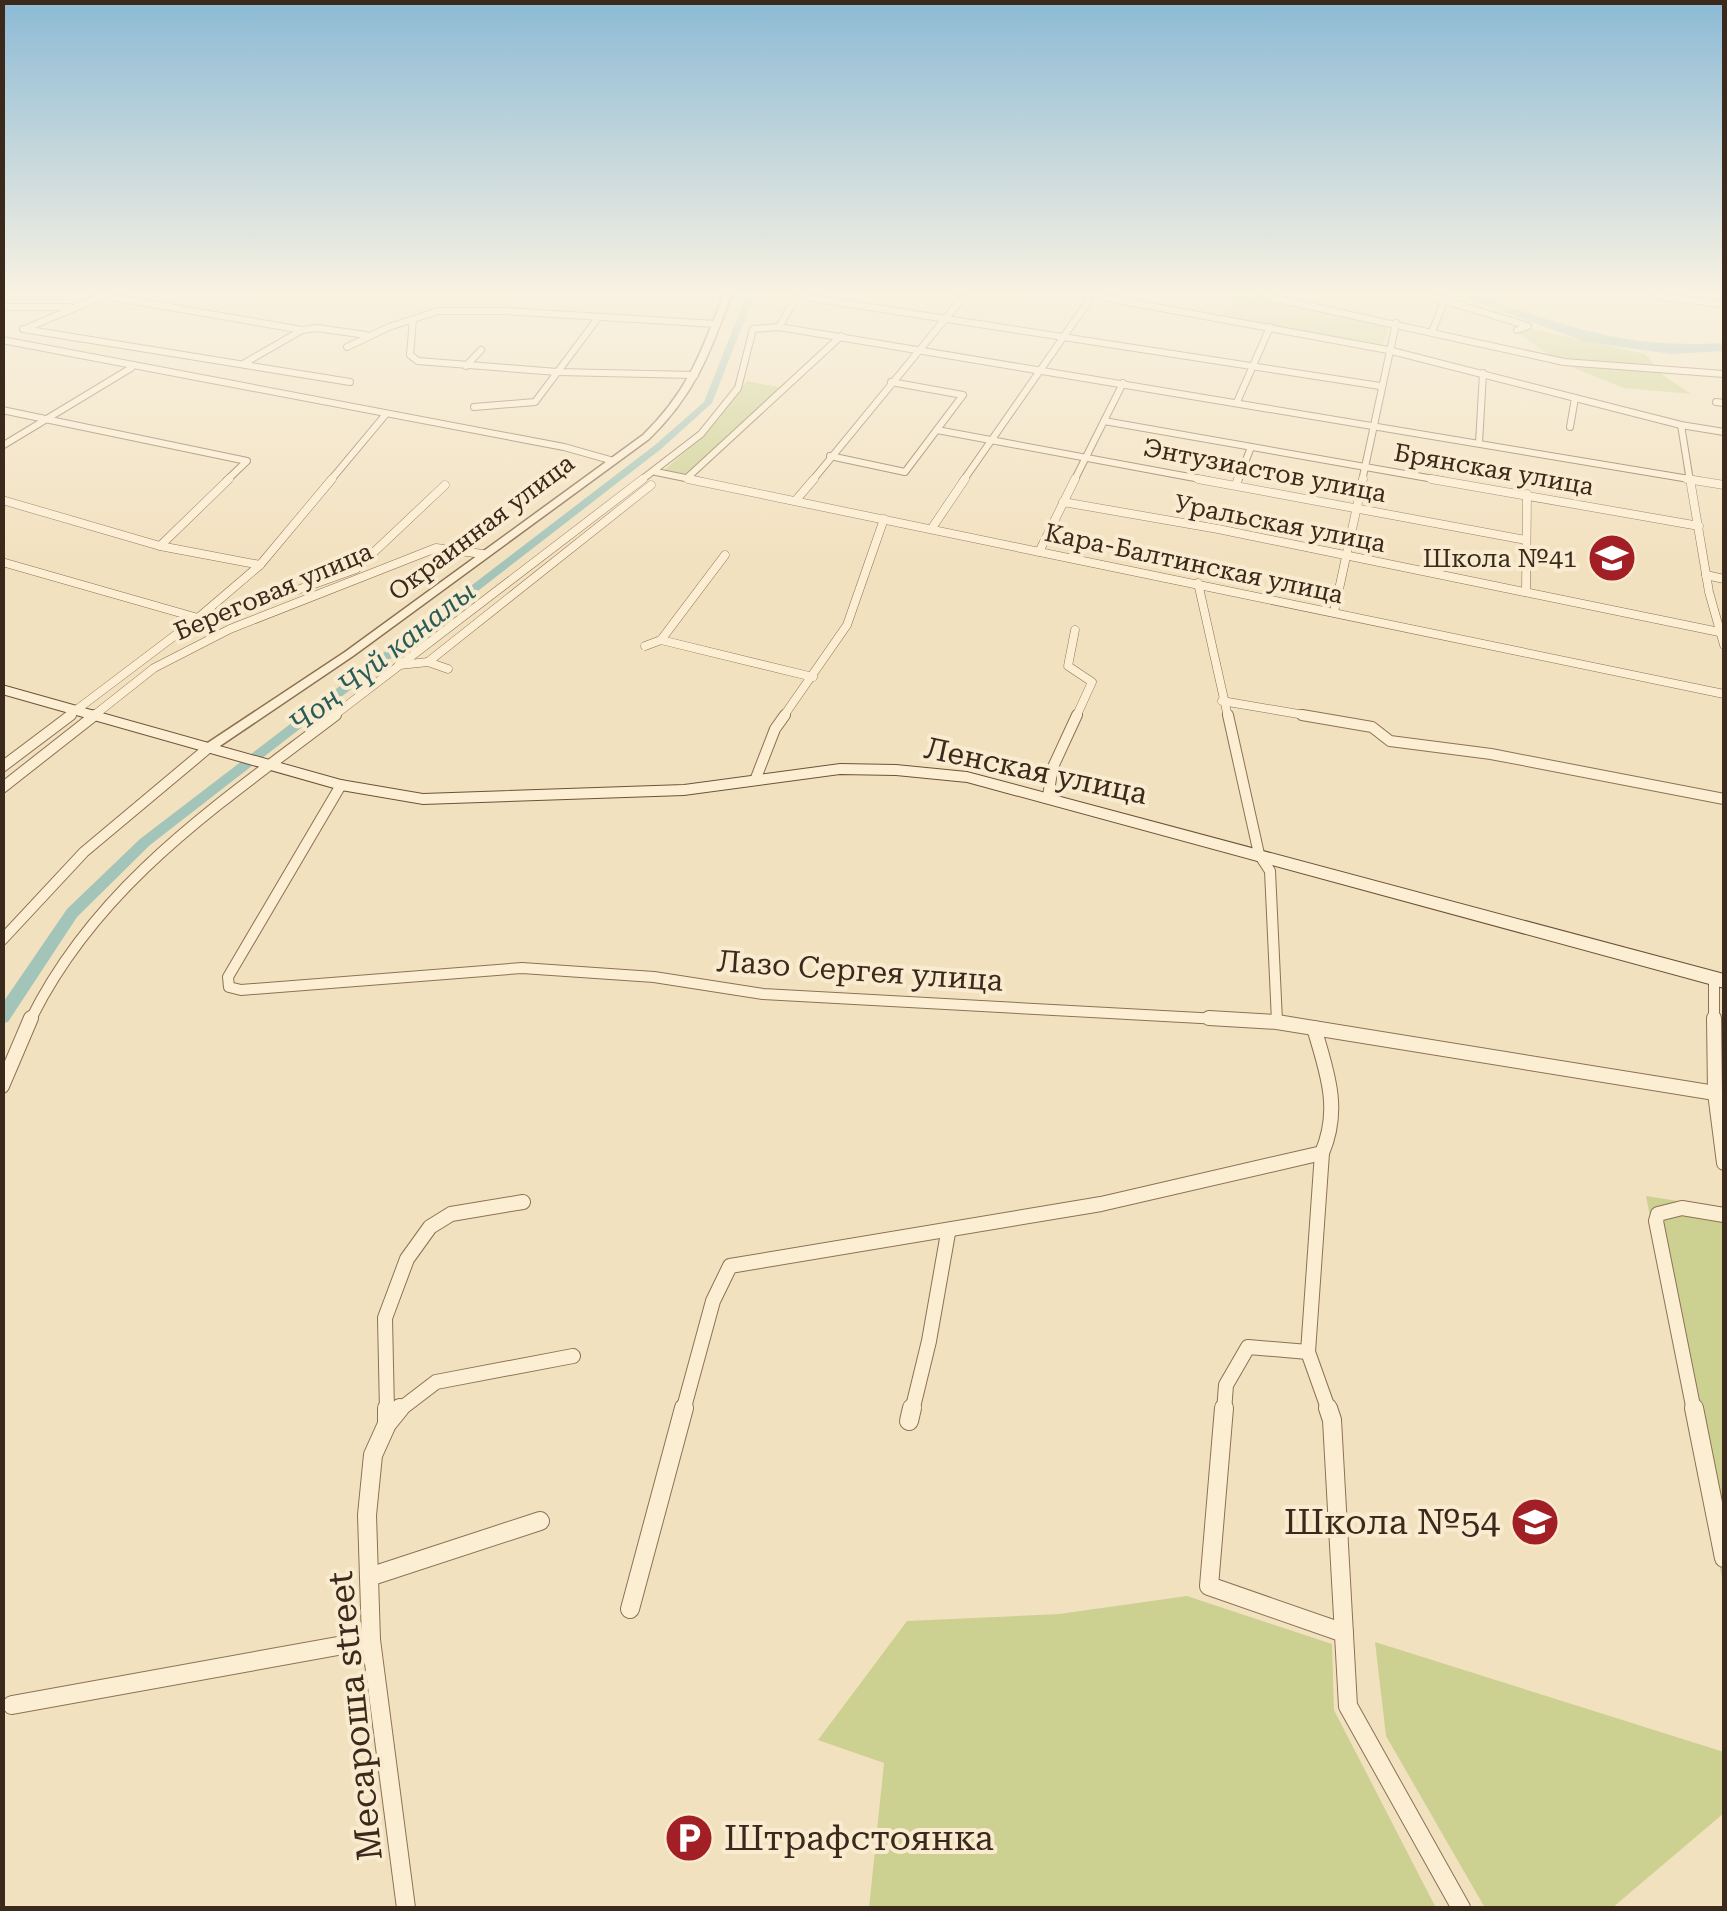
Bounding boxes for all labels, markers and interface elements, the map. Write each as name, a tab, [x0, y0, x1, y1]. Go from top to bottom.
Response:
street label: Энтузиастов улица	[1141, 433, 1389, 508]
street label: Брянская улица	[1392, 438, 1596, 501]
street label: Окраинная улица	[383, 448, 580, 607]
street label: Уральская улица	[1172, 489, 1389, 558]
street label: Кара-Балтинская улица	[1042, 518, 1346, 609]
school or university icon: Школа №41	[1586, 532, 1638, 584]
street label: Береговая улица	[170, 536, 377, 646]
place label: Школа №41	[1423, 544, 1577, 573]
water label: Чоң Чүй каналы	[283, 575, 482, 740]
street label: Ленская улица	[922, 730, 1151, 811]
street label: Лазо Сергея улица	[716, 943, 1004, 998]
school or university icon: Школа №54	[1509, 1496, 1561, 1548]
place label: Школа №54	[1284, 1502, 1500, 1543]
street label: Месароша street	[320, 1569, 391, 1862]
parking icon: Штрафстоянка	[663, 1812, 715, 1864]
place label: Штрафстоянка	[724, 1818, 994, 1859]

